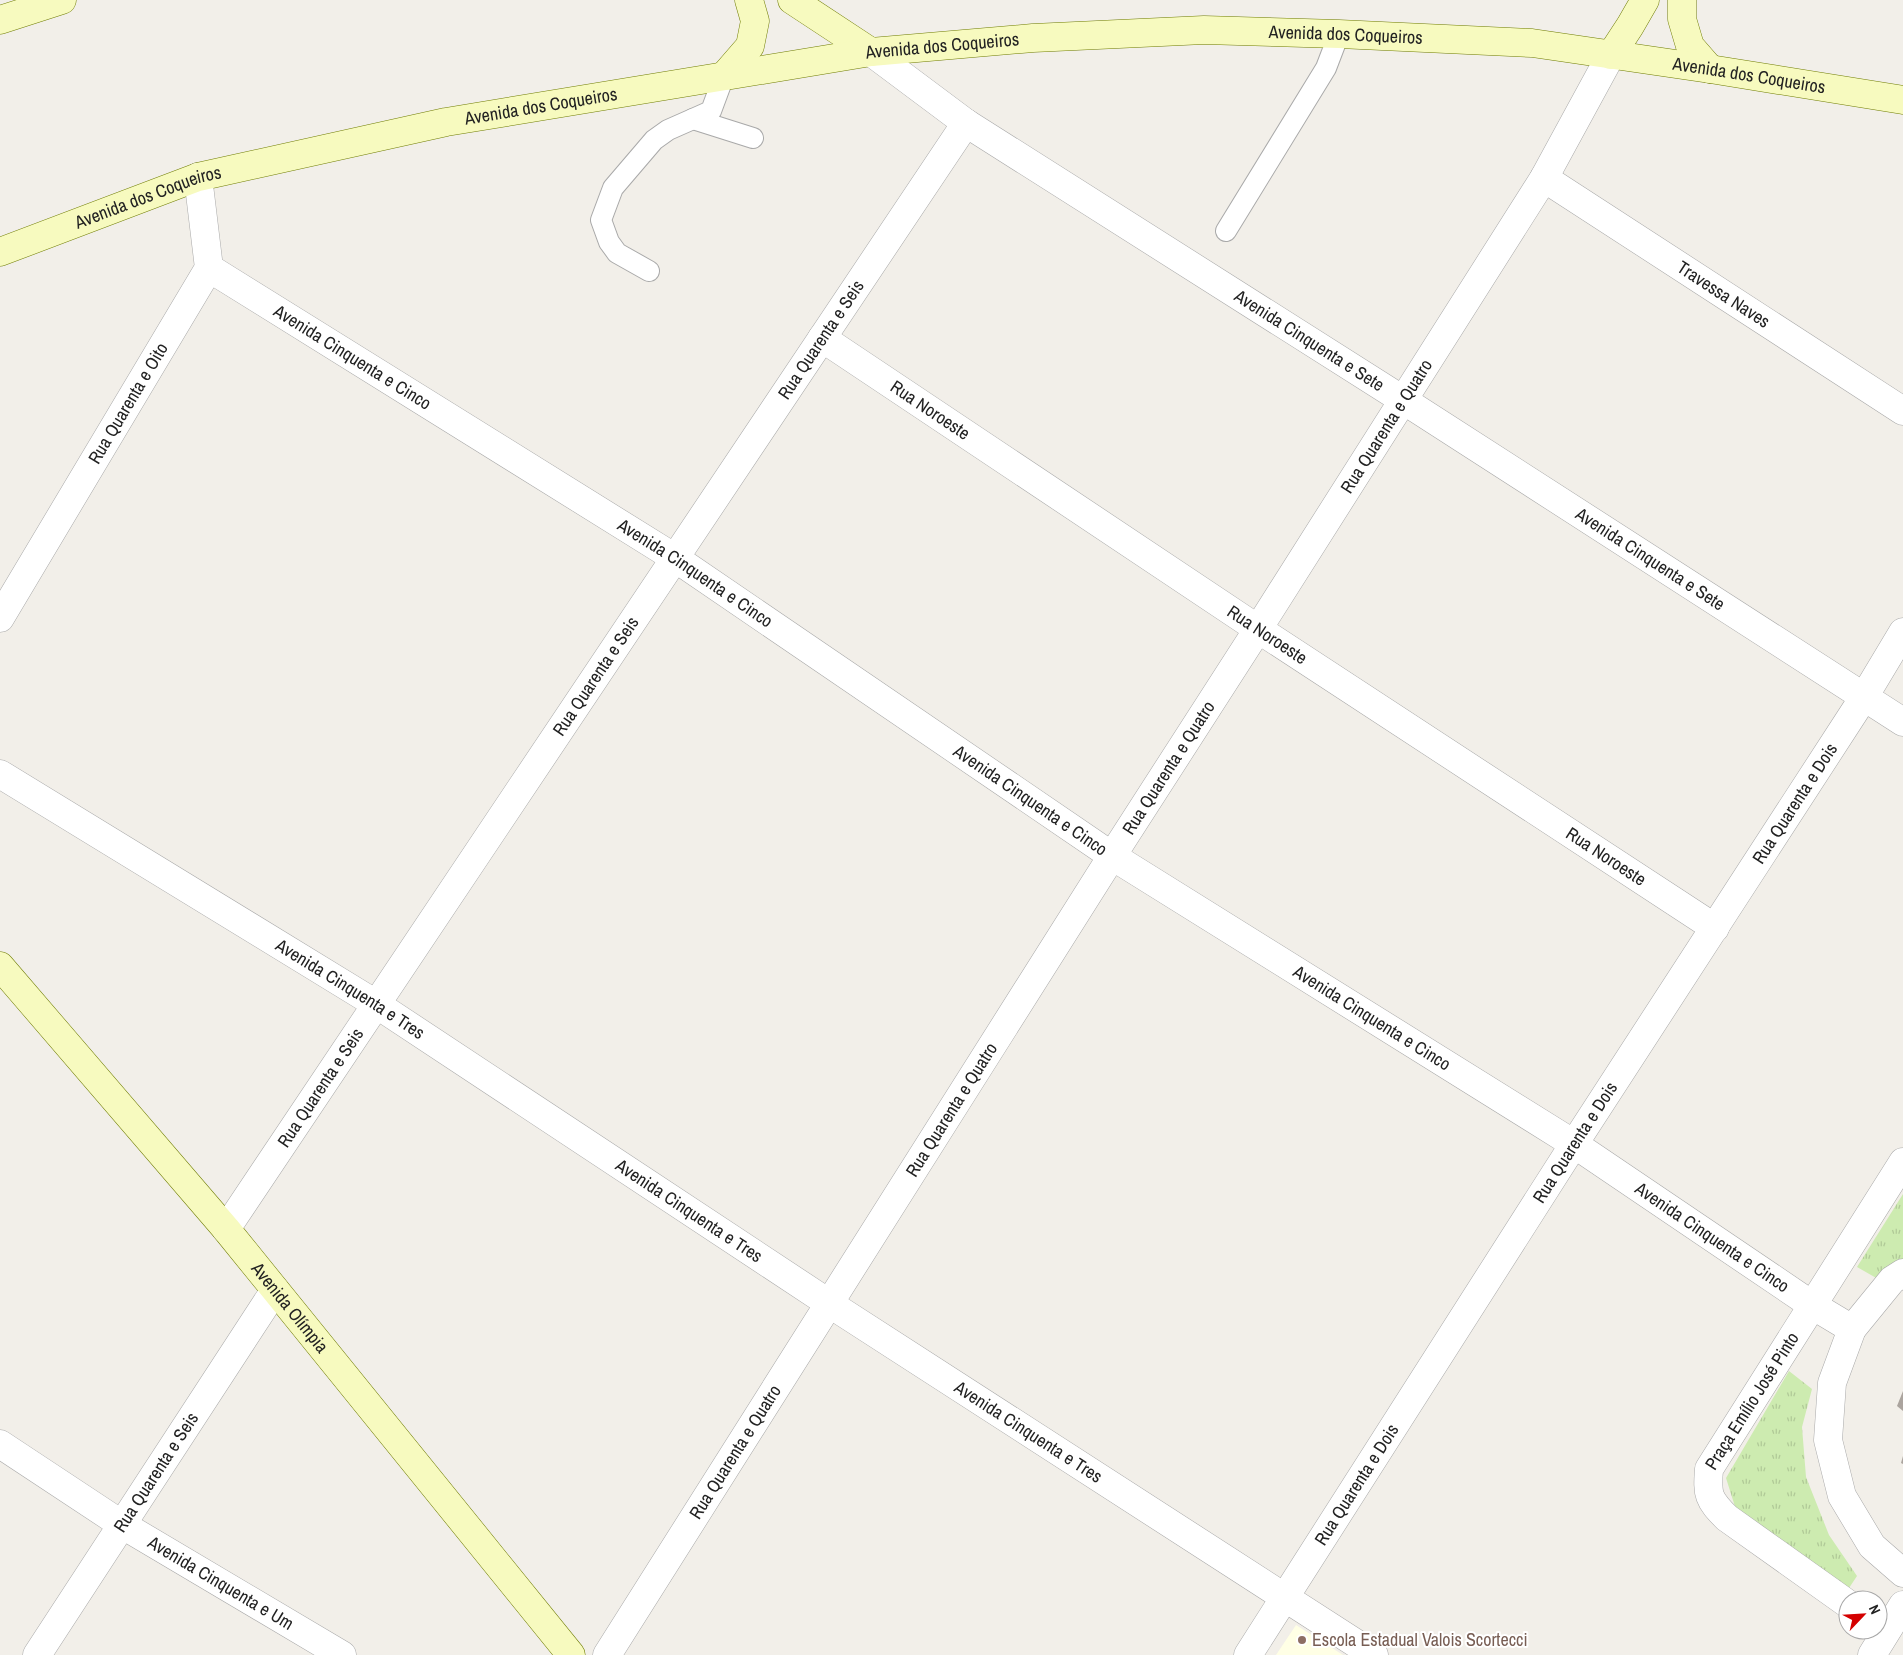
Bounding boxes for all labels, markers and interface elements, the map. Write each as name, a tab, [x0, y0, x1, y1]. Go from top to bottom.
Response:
street label: Avenida dos Coqueiros	[1267, 19, 1423, 50]
street label: Avenida dos Coqueiros	[862, 26, 1020, 65]
street label: Avenida dos Coqueiros	[1670, 51, 1827, 99]
street label: Avenida dos Coqueiros	[462, 81, 619, 131]
street label: Avenida dos Coqueiros	[70, 159, 223, 235]
street label: Travessa Naves	[1672, 255, 1775, 333]
street label: Rua Quarenta e Seis	[772, 275, 870, 404]
street label: Avenida Cinquenta e Sete	[1229, 283, 1389, 397]
street label: Avenida Cinquenta e Cinco	[268, 298, 436, 415]
street label: Rua Quarenta e Oito	[82, 338, 174, 468]
street label: Rua Quarenta e Quatro	[1334, 354, 1438, 498]
street label: Rua Noroeste	[886, 374, 975, 445]
street label: Avenida Cinquenta e Sete	[1570, 501, 1730, 616]
street label: Avenida Cinquenta e Cinco	[612, 512, 778, 633]
street label: Rua Noroeste	[1222, 599, 1312, 670]
street label: Rua Quarenta e Seis	[546, 611, 644, 741]
street label: Rua Quarenta e Quatro	[1116, 696, 1221, 839]
street label: Avenida Cinquenta e Cinco	[948, 738, 1113, 861]
street label: Rua Quarenta e Dois	[1746, 738, 1843, 869]
street label: Rua Noroeste	[1561, 821, 1651, 892]
street label: Avenida Cinquenta e Tres	[270, 932, 430, 1045]
street label: Avenida Cinquenta e Cinco	[1288, 958, 1456, 1076]
street label: Rua Quarenta e Seis	[271, 1023, 369, 1152]
street label: Rua Quarenta e Quatro	[899, 1038, 1003, 1181]
street label: Rua Quarenta e Dois	[1526, 1077, 1623, 1208]
street label: Avenida Cinquenta e Tres	[610, 1152, 768, 1268]
street label: Avenida Cinquenta e Cinco	[1630, 1175, 1795, 1298]
street label: Avenida Olímpia	[245, 1256, 334, 1358]
street label: Praça Emílio José Pinto	[1699, 1327, 1804, 1474]
street label: Avenida Cinquenta e Tres	[949, 1374, 1107, 1489]
street label: Rua Quarenta e Quatro	[683, 1380, 787, 1524]
street label: Rua Quarenta e Seis	[107, 1407, 204, 1537]
street label: Rua Quarenta e Dois	[1308, 1419, 1404, 1550]
street label: Avenida Cinquenta e Um	[143, 1529, 299, 1636]
north arrow	[1838, 1590, 1888, 1640]
text: N	[1865, 1602, 1885, 1617]
place label: Escola Estadual Valois Scortecci	[1312, 1627, 1528, 1652]
marker: Escola Estadual Valois Scortecci	[1296, 1634, 1308, 1646]

